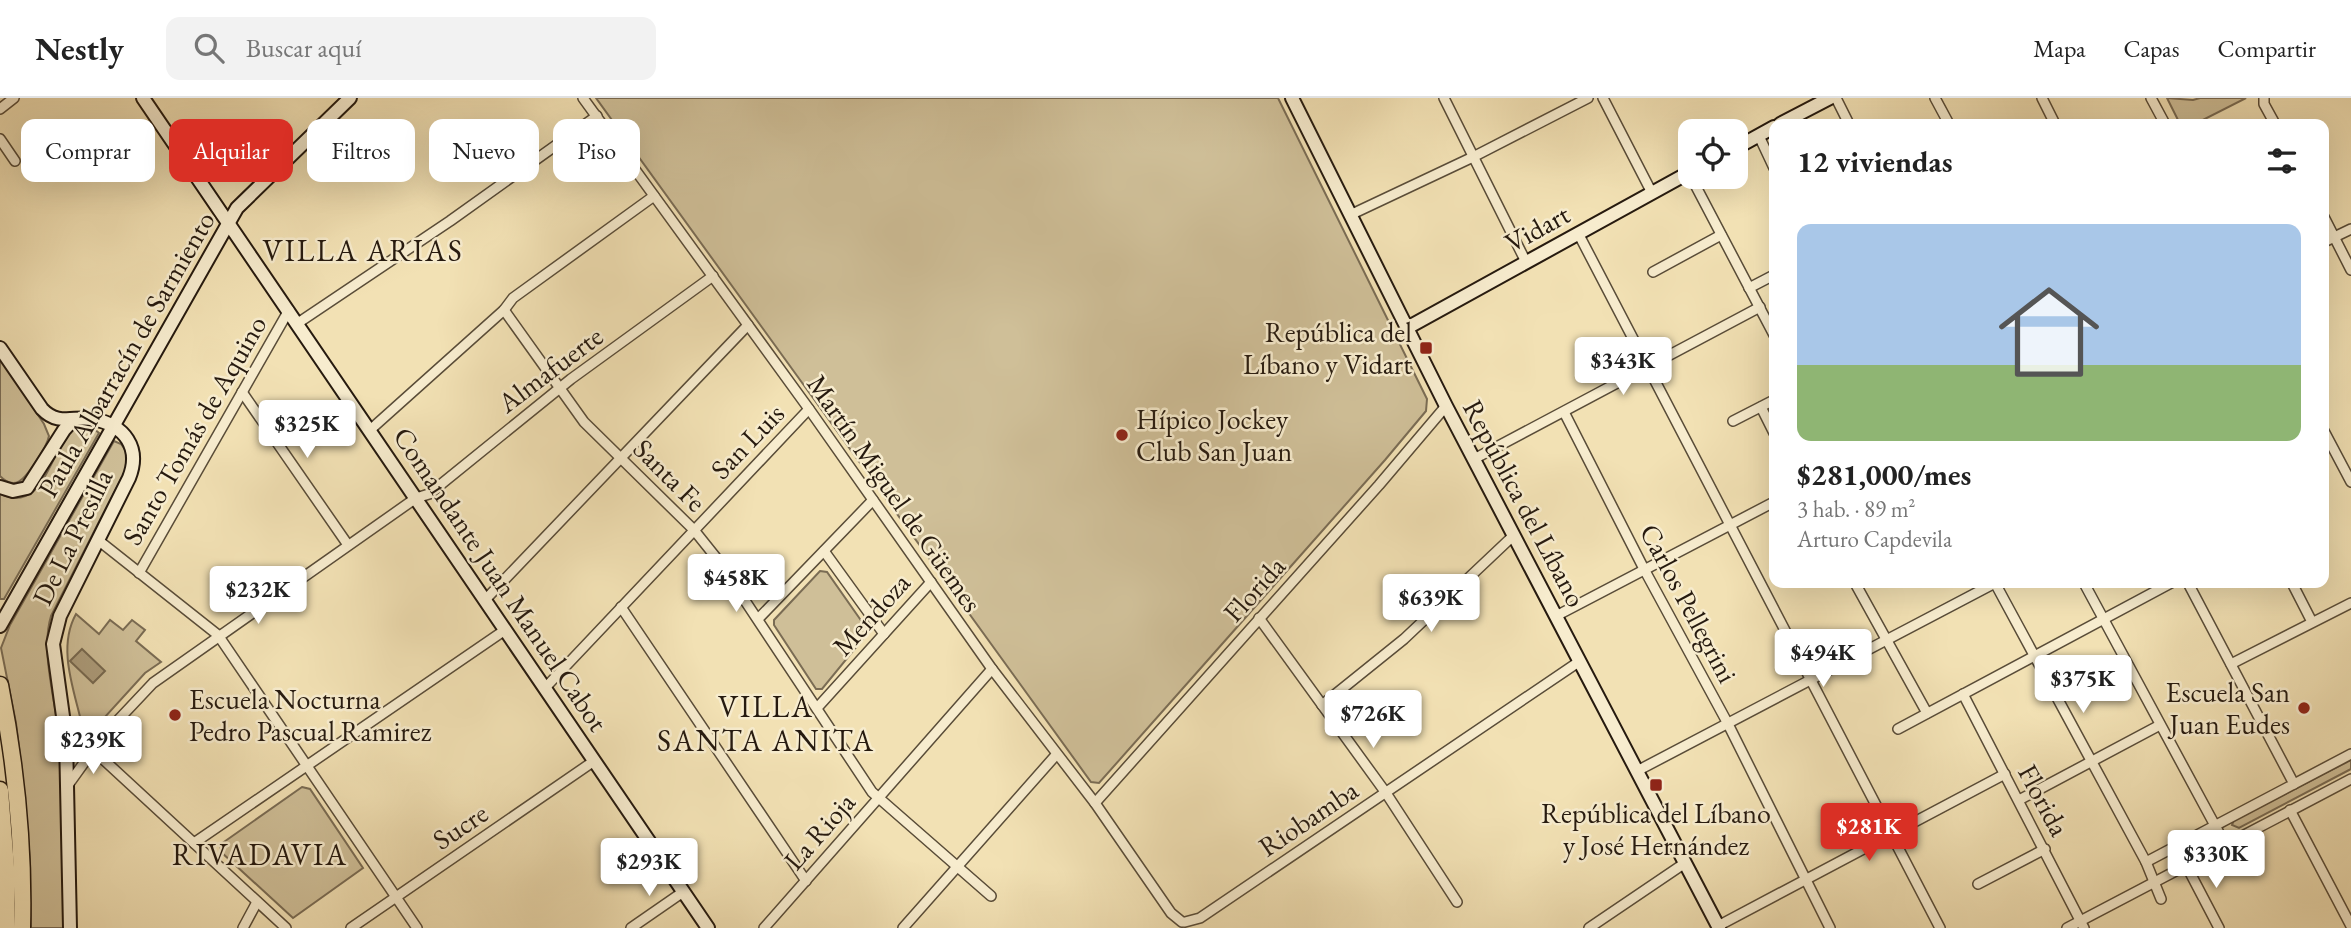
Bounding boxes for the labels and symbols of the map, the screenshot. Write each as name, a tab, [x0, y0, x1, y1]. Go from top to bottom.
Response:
street label: Vidart	[1498, 196, 1576, 260]
street label: Paula Albarracín de Sarmiento	[29, 205, 223, 503]
district label: VILLA ARIAS	[262, 231, 464, 270]
street label: Santo Tomás de Aquino	[114, 309, 274, 551]
place label: República del Líbano y Vidart	[1243, 314, 1412, 382]
street label: Almafuerte	[489, 318, 610, 421]
pin: $343K	[1574, 338, 1672, 397]
marker: República del Líbano y Vidart	[1418, 340, 1434, 356]
street label: Martín Miguel de Güemes	[799, 367, 991, 619]
street label: República del Líbano	[1455, 393, 1595, 613]
street label: San Luis	[702, 396, 792, 486]
pin: $325K	[258, 400, 356, 460]
place label: Hípico Jockey Club San Juan	[1136, 401, 1292, 469]
street label: Comandante Juan Manuel Cabot	[386, 420, 617, 738]
marker: Hípico Jockey Club San Juan	[1114, 427, 1130, 443]
street label: Santa Fe	[626, 431, 714, 519]
street label: De La Presilla	[24, 462, 121, 611]
street label: Carlos Pellegrini	[1632, 517, 1746, 689]
street label: Florida	[1215, 548, 1294, 629]
pin: $458K	[687, 554, 785, 614]
street label: Mendoza	[824, 564, 918, 663]
pin: $232K	[209, 566, 307, 626]
pin: $639K	[1382, 574, 1480, 634]
pin: $494K	[1774, 630, 1872, 689]
pin: $375K	[2034, 656, 2132, 715]
place label: Escuela San Juan Eudes	[2166, 674, 2290, 742]
place label: Escuela Nocturna Pedro Pascual Ramirez	[189, 681, 432, 749]
district label: VILLA SANTA ANITA	[657, 687, 875, 760]
pin: $726K	[1324, 690, 1422, 750]
marker: Escuela San Juan Eudes	[2296, 700, 2312, 716]
marker: Escuela Nocturna Pedro Pascual Ramirez	[167, 707, 183, 723]
pin: $239K	[44, 716, 142, 776]
street label: Florida	[2010, 758, 2078, 843]
street label: Riobamba	[1251, 771, 1365, 864]
marker: República del Líbano y José Hernández	[1648, 777, 1664, 793]
street label: La Rioja	[775, 784, 863, 877]
street label: Sucre	[425, 795, 495, 857]
place label: República del Líbano y José Hernández	[1541, 795, 1771, 863]
pin: $281K	[1820, 804, 1918, 863]
pin: $330K	[2167, 830, 2265, 890]
district label: RIVADAVIA	[172, 835, 348, 874]
pin: $293K	[600, 838, 698, 898]

